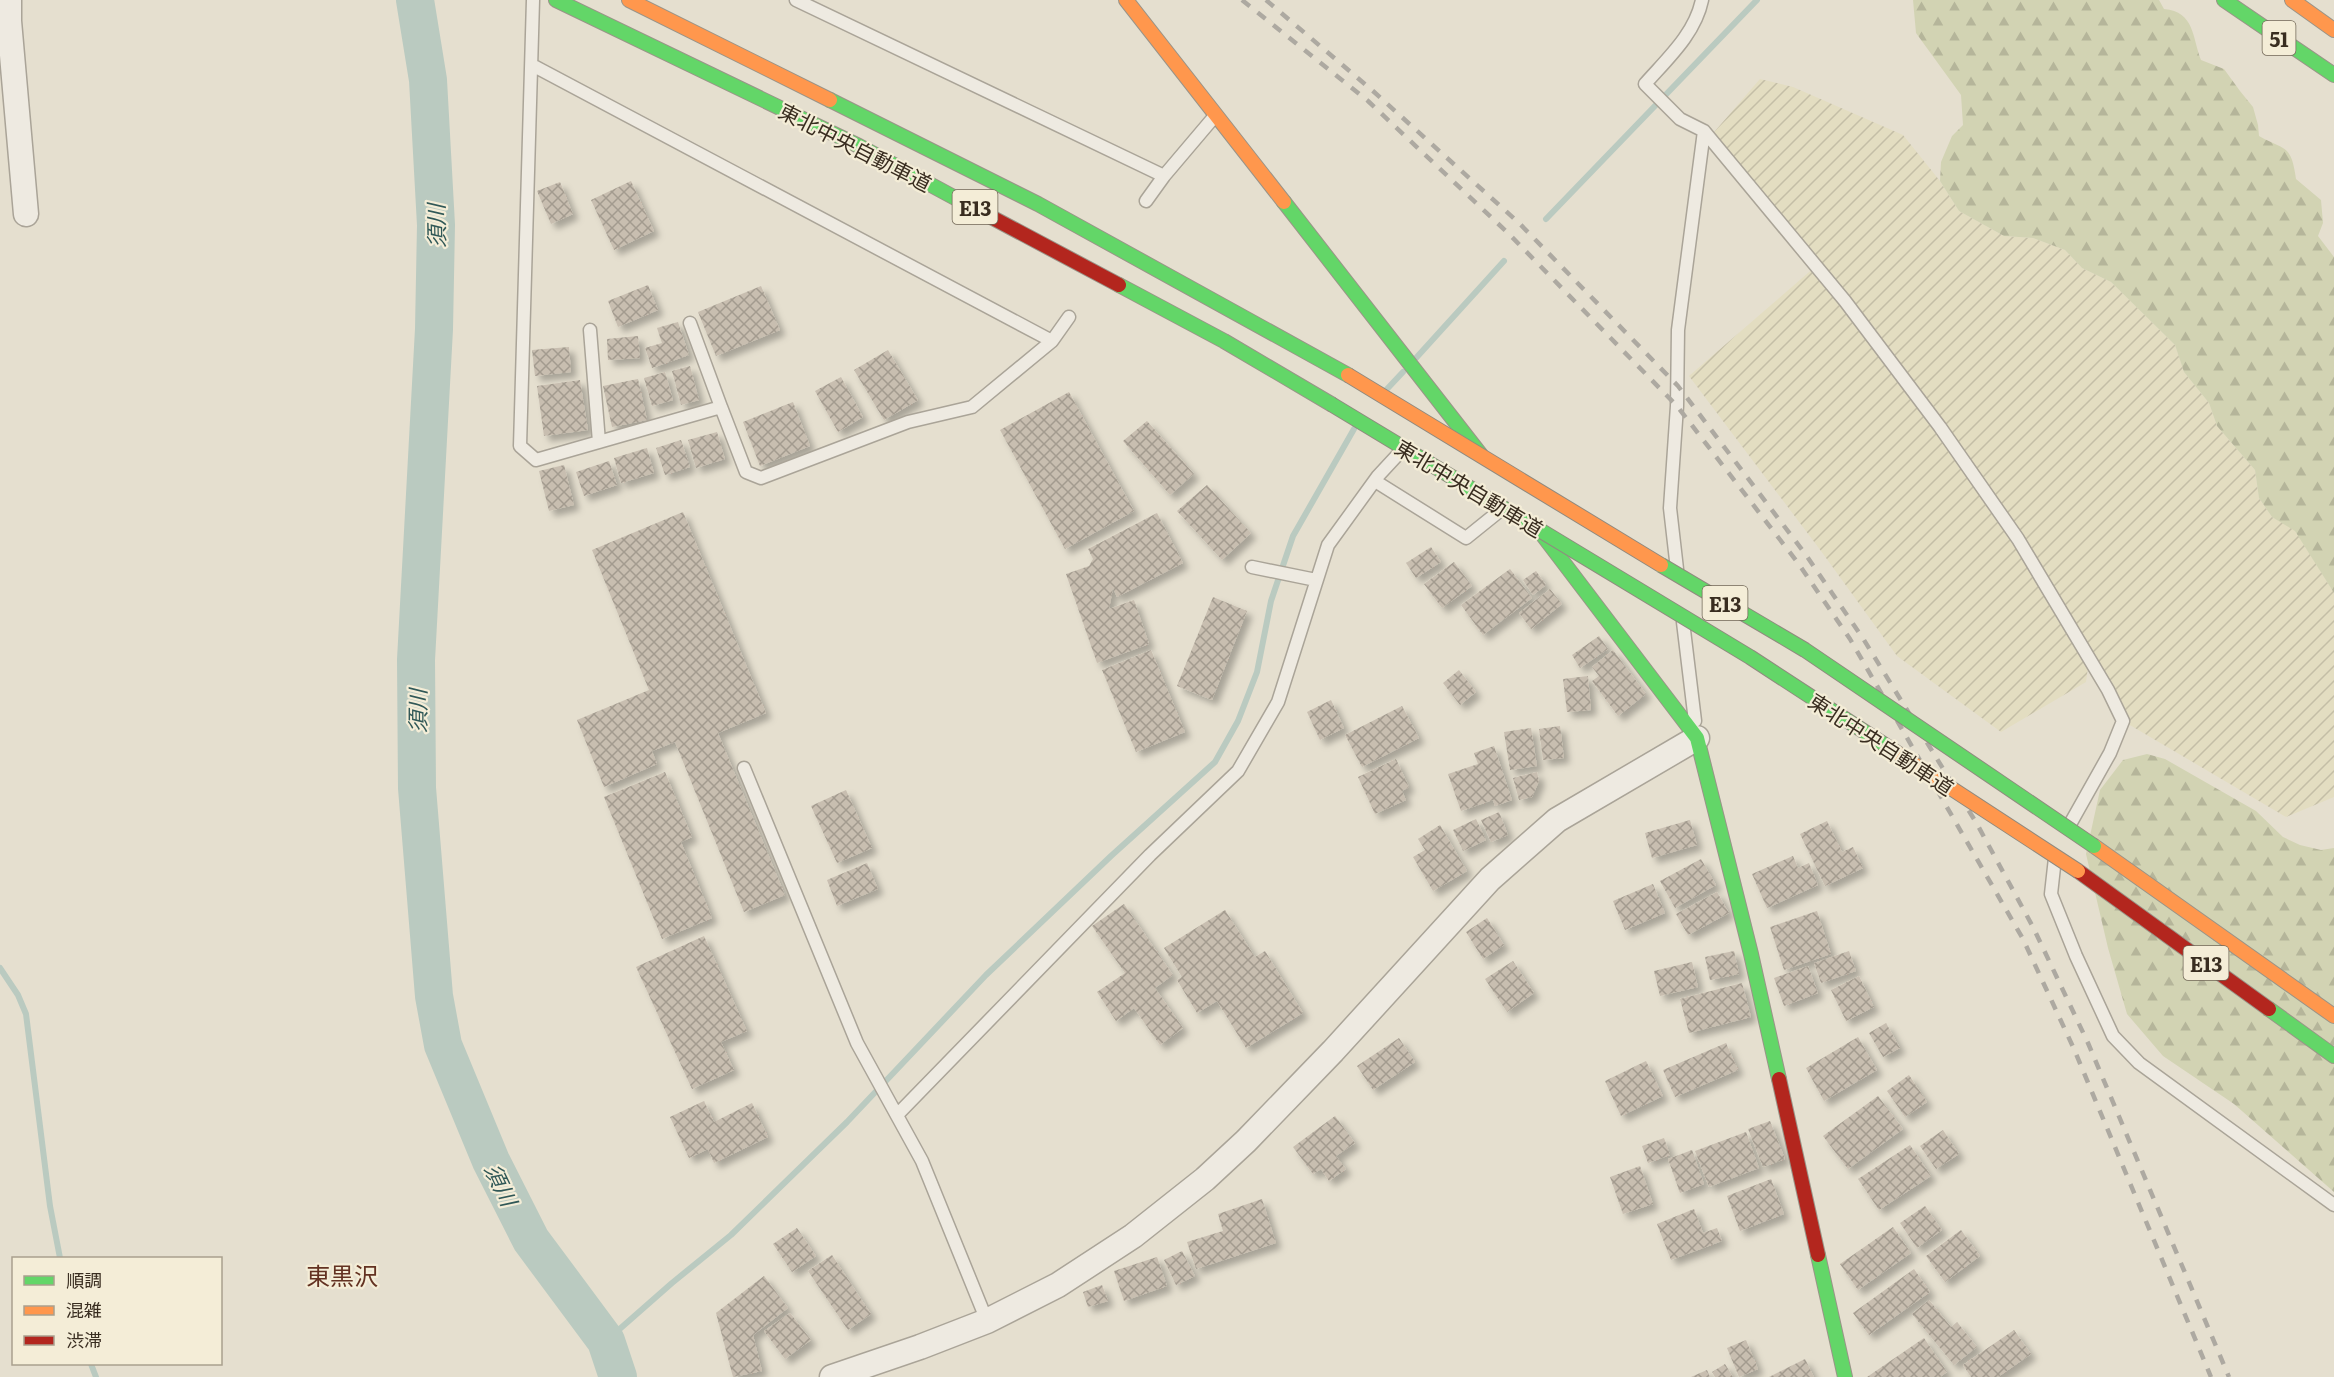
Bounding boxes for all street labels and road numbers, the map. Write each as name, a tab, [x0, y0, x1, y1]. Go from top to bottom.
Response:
road number: 51	[2262, 21, 2296, 55]
street label: 東北中央自動車道	[774, 94, 938, 198]
road number: E13	[952, 190, 998, 224]
street label: 東北中央自動車道	[1390, 430, 1550, 544]
road number: E13	[1702, 586, 1748, 620]
street label: 東北中央自動車道	[1803, 684, 1961, 802]
road number: E13	[2184, 946, 2228, 980]

